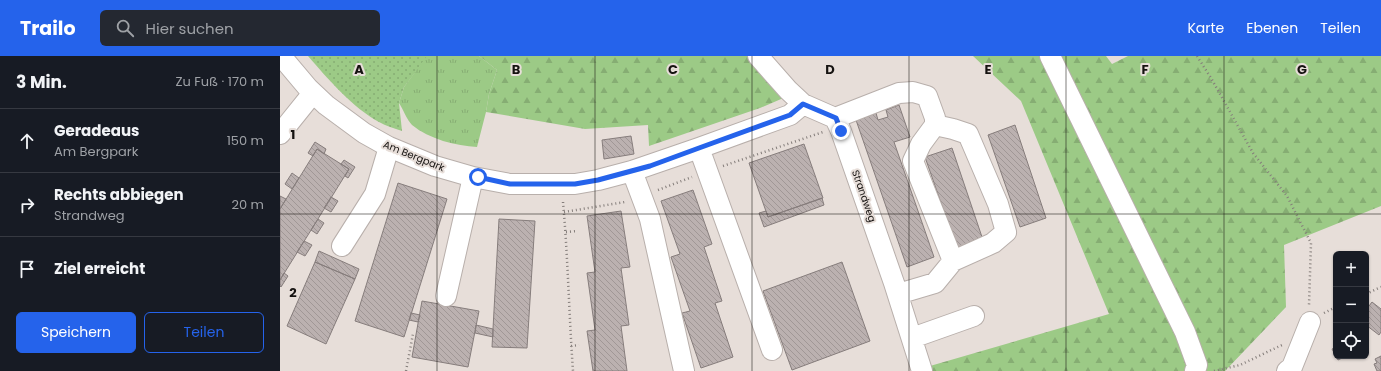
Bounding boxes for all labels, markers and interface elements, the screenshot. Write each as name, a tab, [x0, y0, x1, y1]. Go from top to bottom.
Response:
search box	[100, 10, 380, 46]
text: Trailo	[20, 15, 76, 42]
icon: search	[114, 17, 136, 39]
text: Hier suchen	[146, 18, 234, 39]
text: Karte	[1187, 18, 1224, 38]
text: Ebenen	[1246, 18, 1298, 38]
text: Teilen	[1320, 18, 1361, 38]
text: A	[354, 60, 364, 79]
text: B	[512, 60, 521, 79]
text: C	[668, 60, 678, 79]
text: D	[825, 60, 835, 79]
text: E	[984, 60, 992, 79]
text: F	[1141, 60, 1149, 79]
text: G	[1297, 60, 1307, 79]
text: 3 Min.	[16, 70, 67, 94]
text: Zu Fuß · 170 m	[175, 72, 264, 91]
text: Geradeaus	[54, 120, 139, 141]
route end	[832, 122, 850, 140]
text: 1	[291, 125, 295, 144]
icon: ahead	[16, 130, 38, 152]
text: 150 m	[227, 131, 264, 150]
street label: Am Bergpark	[381, 137, 448, 175]
text: Am Bergpark	[54, 142, 138, 161]
route start	[469, 168, 487, 186]
street label: Strandweg	[848, 168, 880, 224]
text: Rechts abbiegen	[54, 184, 184, 205]
icon: right	[16, 194, 38, 216]
text: 20 m	[231, 195, 264, 214]
text: Strandweg	[54, 206, 125, 225]
map controls	[1333, 251, 1369, 359]
button: +	[1333, 251, 1369, 287]
icon: arrive	[16, 258, 38, 280]
text: Ziel erreicht	[54, 258, 145, 279]
text: 2	[289, 283, 297, 302]
button: −	[1333, 287, 1369, 323]
button: Speichern	[16, 312, 136, 353]
button: Teilen	[144, 312, 264, 353]
button: locate	[1333, 323, 1369, 359]

